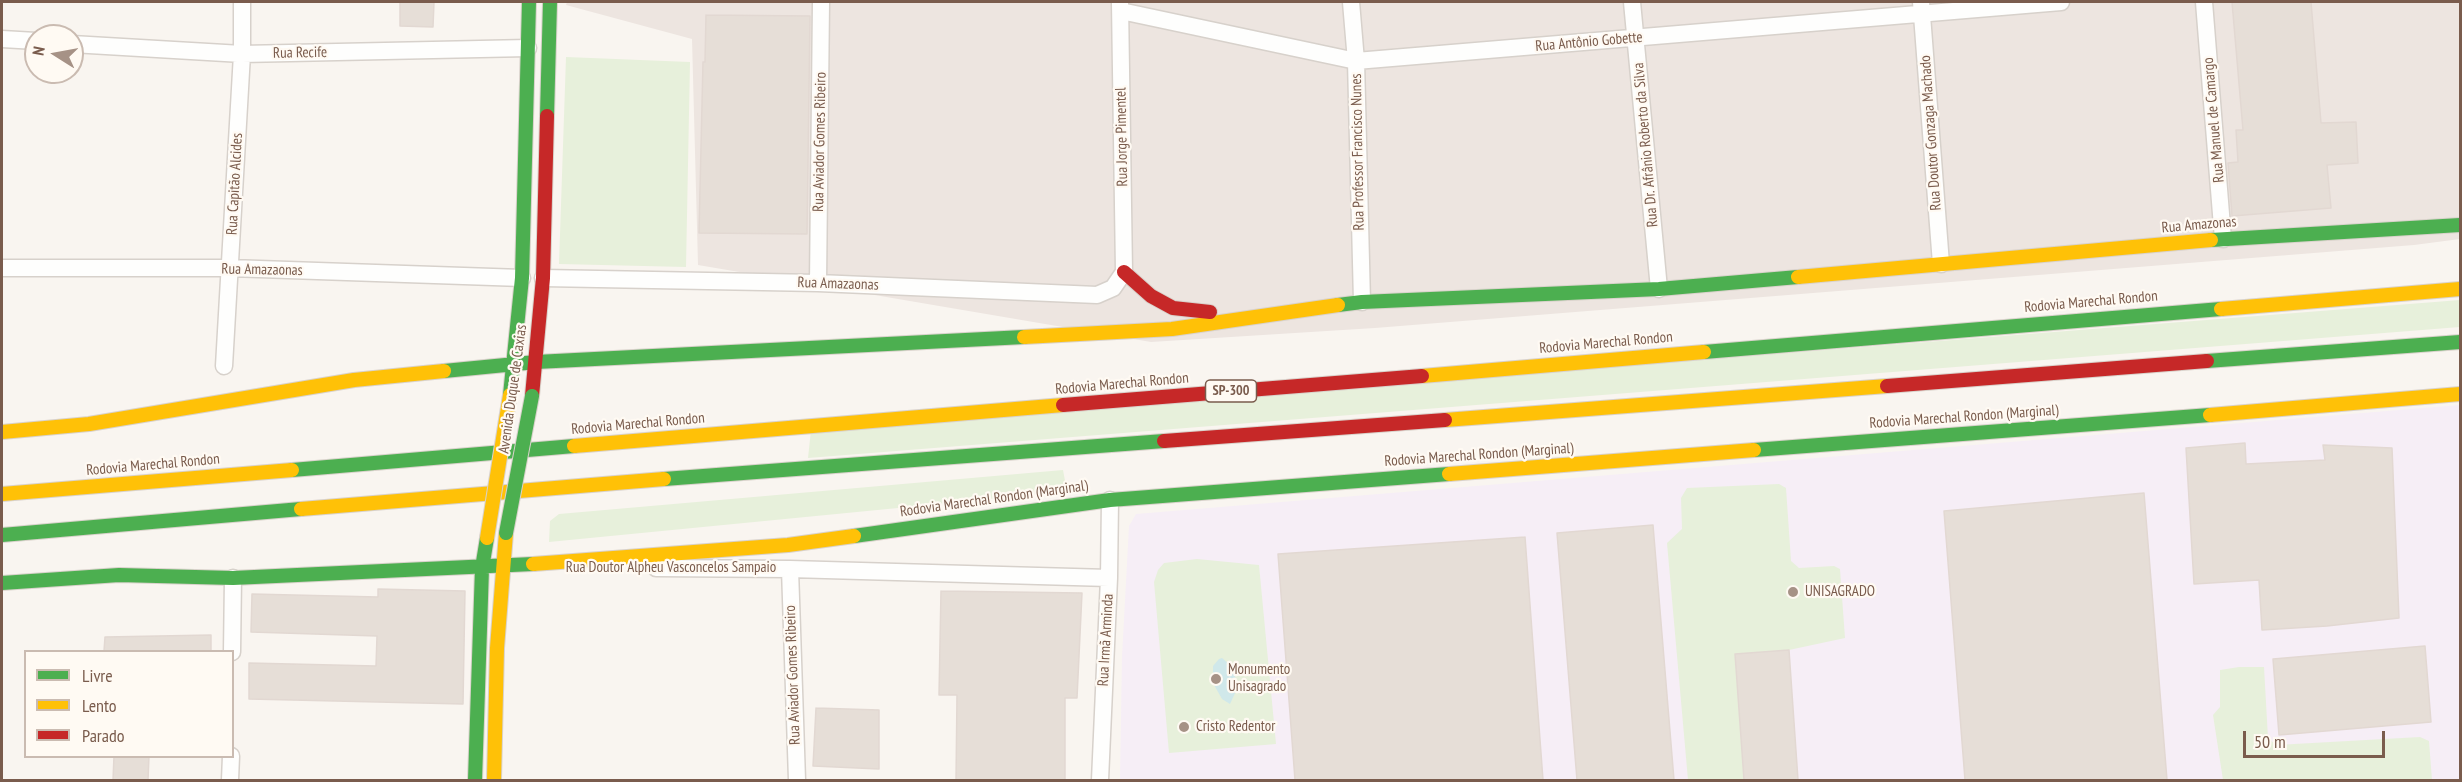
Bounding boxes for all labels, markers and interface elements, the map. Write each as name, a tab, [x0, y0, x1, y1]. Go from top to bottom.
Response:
north arrow	[24, 24, 84, 84]
street label: Rua Antônio Gobette	[1535, 28, 1643, 56]
street label: Rua Recife	[273, 44, 327, 62]
text: N	[28, 45, 49, 57]
street label: Rua Doutor Gonzaga Machado	[1917, 55, 1945, 211]
street label: Rua Manuel de Camargo	[2200, 57, 2228, 183]
street label: Rua Dr. Afrânio Roberto da Silva	[1630, 62, 1662, 228]
street label: Rua Aviador Gomes Ribeiro	[810, 72, 830, 212]
street label: Rua Professor Francisco Nunes	[1348, 73, 1368, 231]
street label: Rua Jorge Pimentel	[1112, 87, 1132, 187]
street label: Rua Capitão Alcides	[223, 133, 247, 235]
street label: Rua Amazonas	[2161, 213, 2237, 237]
street label: Rua Amazaonas	[221, 260, 303, 280]
street label: Rua Amazaonas	[797, 274, 879, 294]
street label: Rodovia Marechal Rondon	[2024, 287, 2158, 317]
street label: Avenida Duque de Caxias	[495, 323, 531, 455]
street label: Rodovia Marechal Rondon	[1539, 328, 1673, 358]
street label: Rodovia Marechal Rondon	[1055, 369, 1189, 399]
road number: SP-300	[1206, 380, 1256, 402]
street label: Rodovia Marechal Rondon (Marginal)	[1869, 401, 2059, 433]
street label: Rodovia Marechal Rondon	[571, 409, 705, 439]
street label: Rodovia Marechal Rondon (Marginal)	[1384, 439, 1574, 471]
street label: Rodovia Marechal Rondon	[86, 450, 220, 480]
street label: Rodovia Marechal Rondon (Marginal)	[899, 477, 1089, 521]
street label: Rua Doutor Alpheu Vasconcelos Sampaio	[566, 559, 776, 577]
place label: UNISAGRADO	[1805, 583, 1875, 601]
marker: UNISAGRADO	[1786, 585, 1800, 599]
street label: Rua Irmã Arminda	[1095, 593, 1117, 687]
street label: Rua Aviador Gomes Ribeiro	[782, 605, 804, 745]
legend	[24, 650, 234, 758]
place label: Monumento Unisagrado	[1228, 661, 1290, 696]
text: Livre	[82, 664, 113, 687]
marker: Monumento Unisagrado	[1209, 672, 1223, 686]
text: Lento	[82, 694, 117, 717]
place label: Cristo Redentor	[1196, 718, 1275, 736]
scale bar	[2246, 719, 2388, 757]
marker: Cristo Redentor	[1177, 720, 1191, 734]
text: Parado	[82, 724, 125, 747]
text: 50 m	[2254, 730, 2286, 753]

